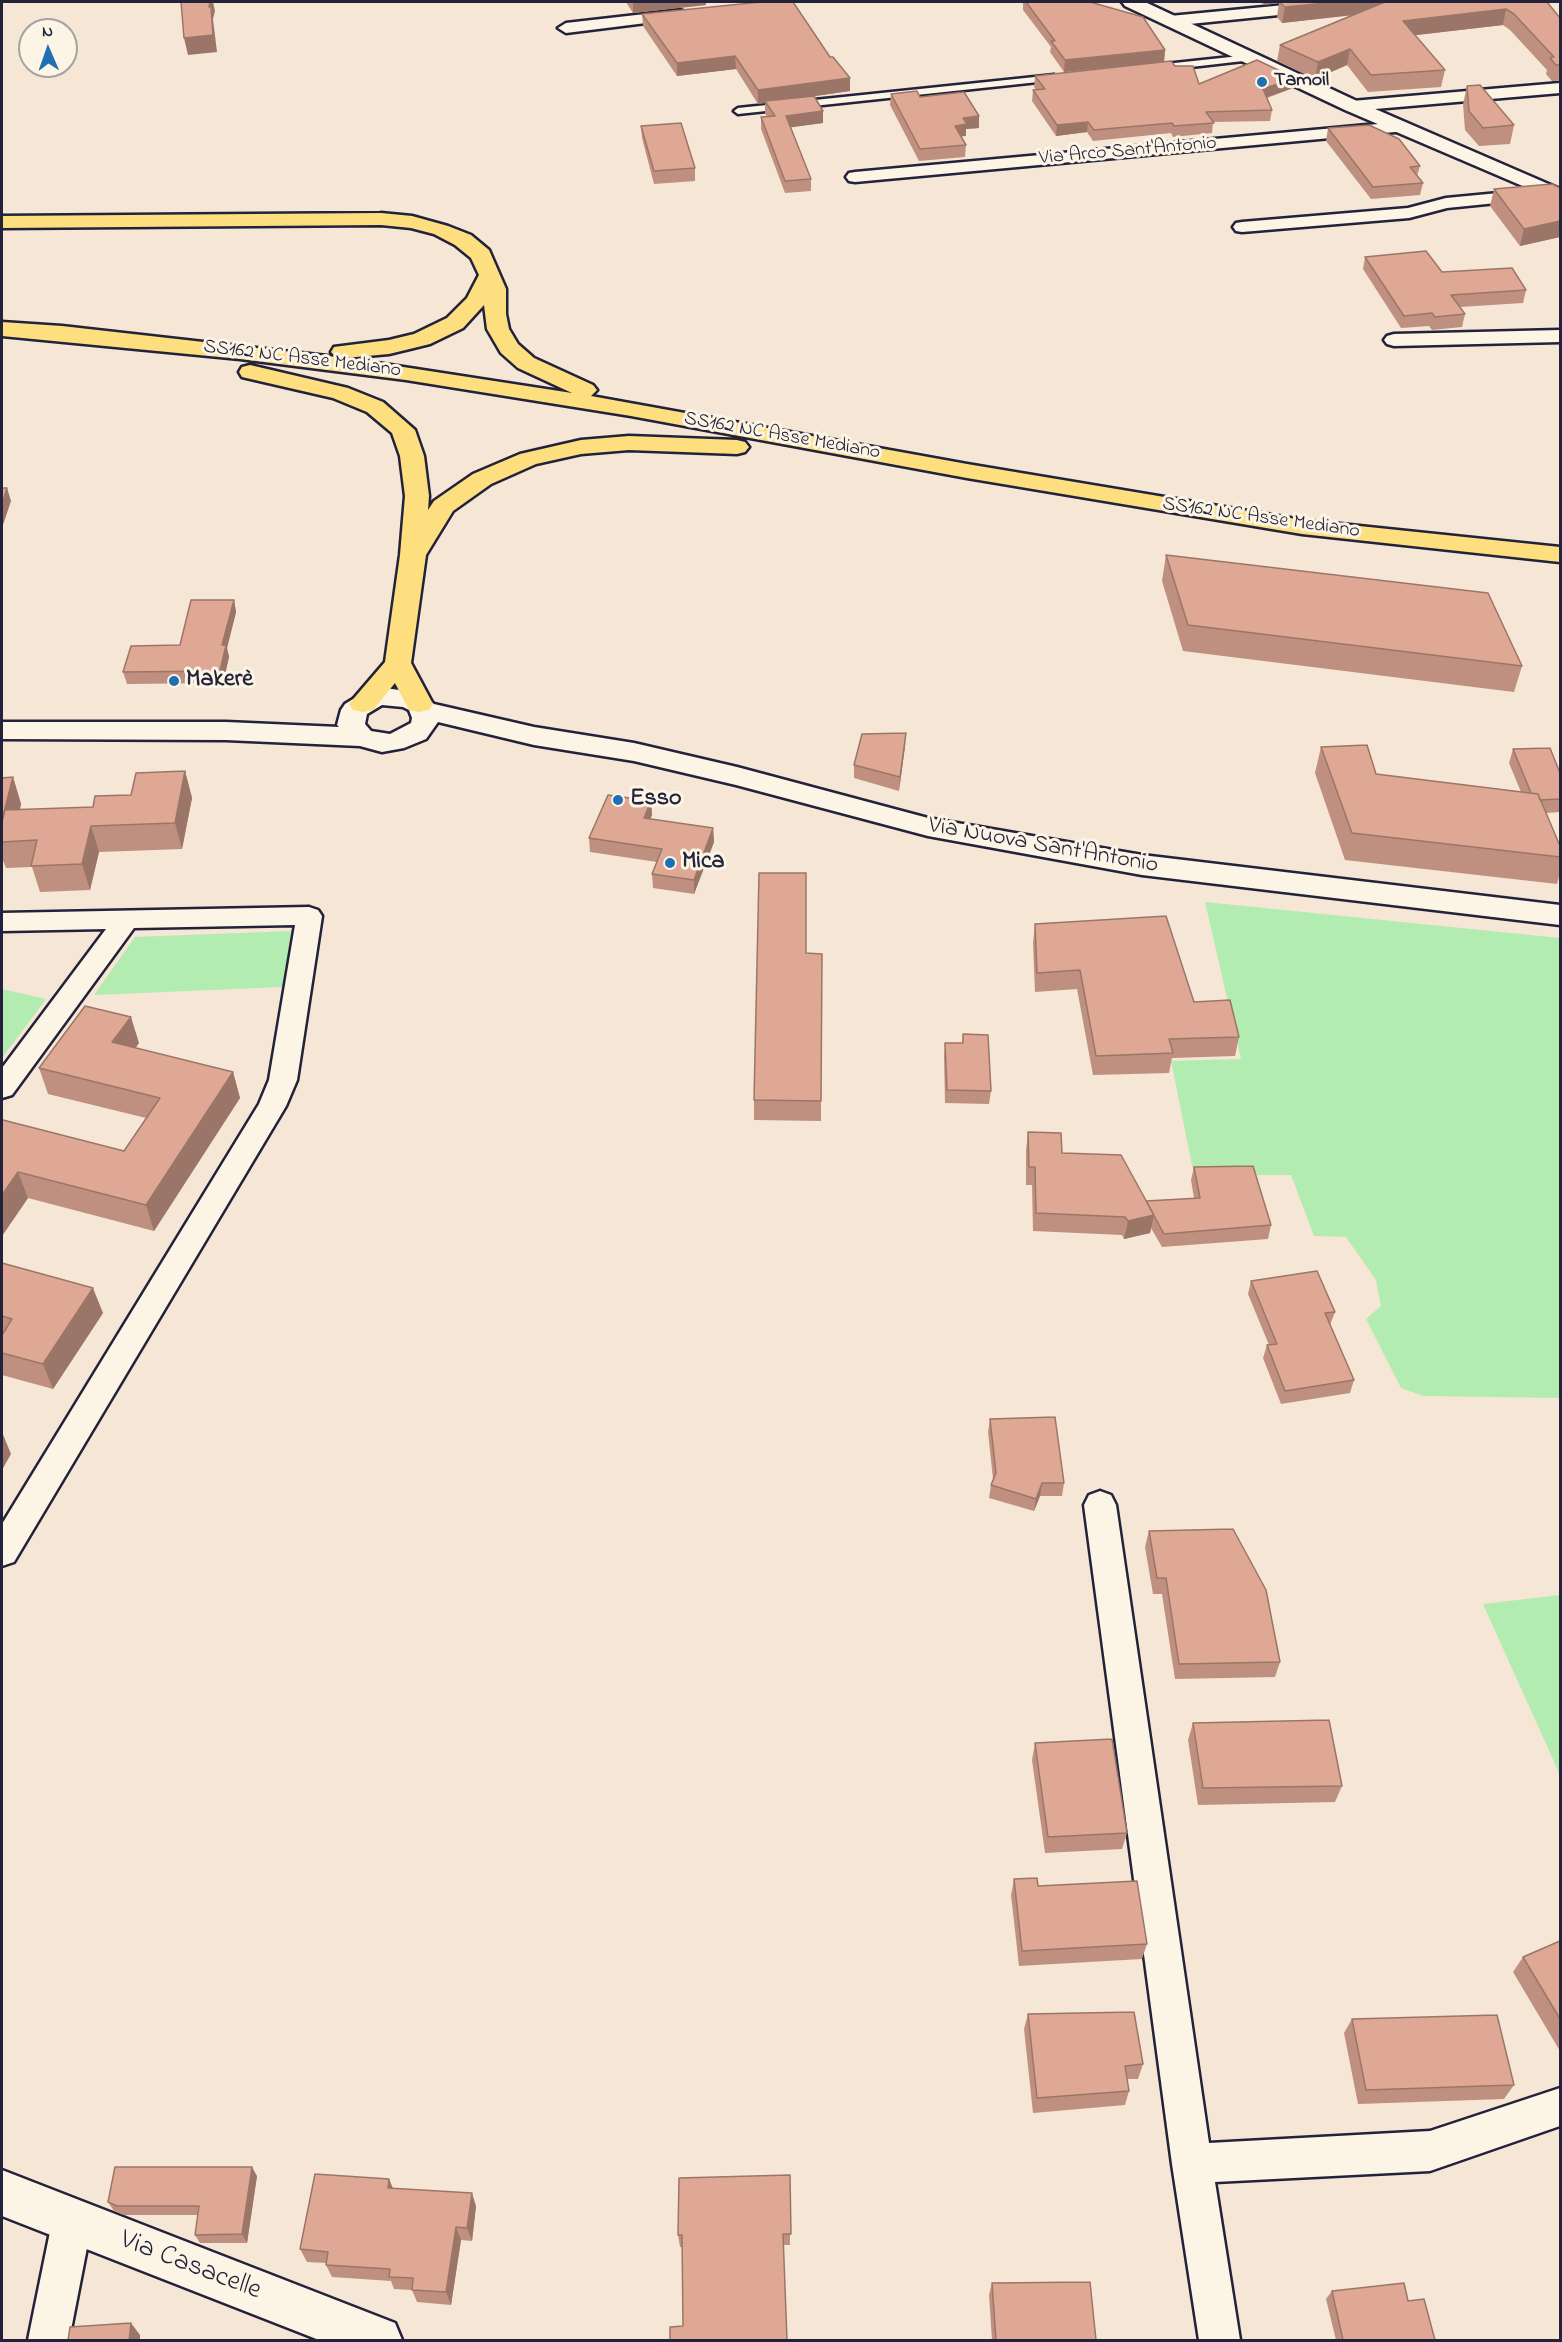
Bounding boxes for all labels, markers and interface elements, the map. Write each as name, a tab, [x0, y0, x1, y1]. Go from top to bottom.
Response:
north arrow	[18, 18, 78, 78]
text: N	[42, 20, 53, 44]
place label: Tamoil	[1274, 70, 1329, 94]
marker: Tamoil	[1255, 75, 1269, 89]
street label: Via Arco Sant'Antonio	[1038, 132, 1218, 172]
street label: SS162 NC Asse Mediano	[202, 336, 402, 384]
street label: SS162 NC Asse Mediano	[682, 408, 882, 466]
street label: SS162 NC Asse Mediano	[1161, 493, 1361, 545]
place label: Makerè	[186, 667, 253, 695]
marker: Makerè	[167, 674, 181, 688]
place label: Esso	[630, 786, 681, 814]
marker: Esso	[611, 793, 625, 807]
street label: Via Nuova Sant'Antonio	[926, 813, 1160, 881]
place label: Mica	[682, 849, 725, 877]
marker: Mica	[663, 856, 677, 870]
street label: Via Casacelle	[115, 2225, 265, 2309]

